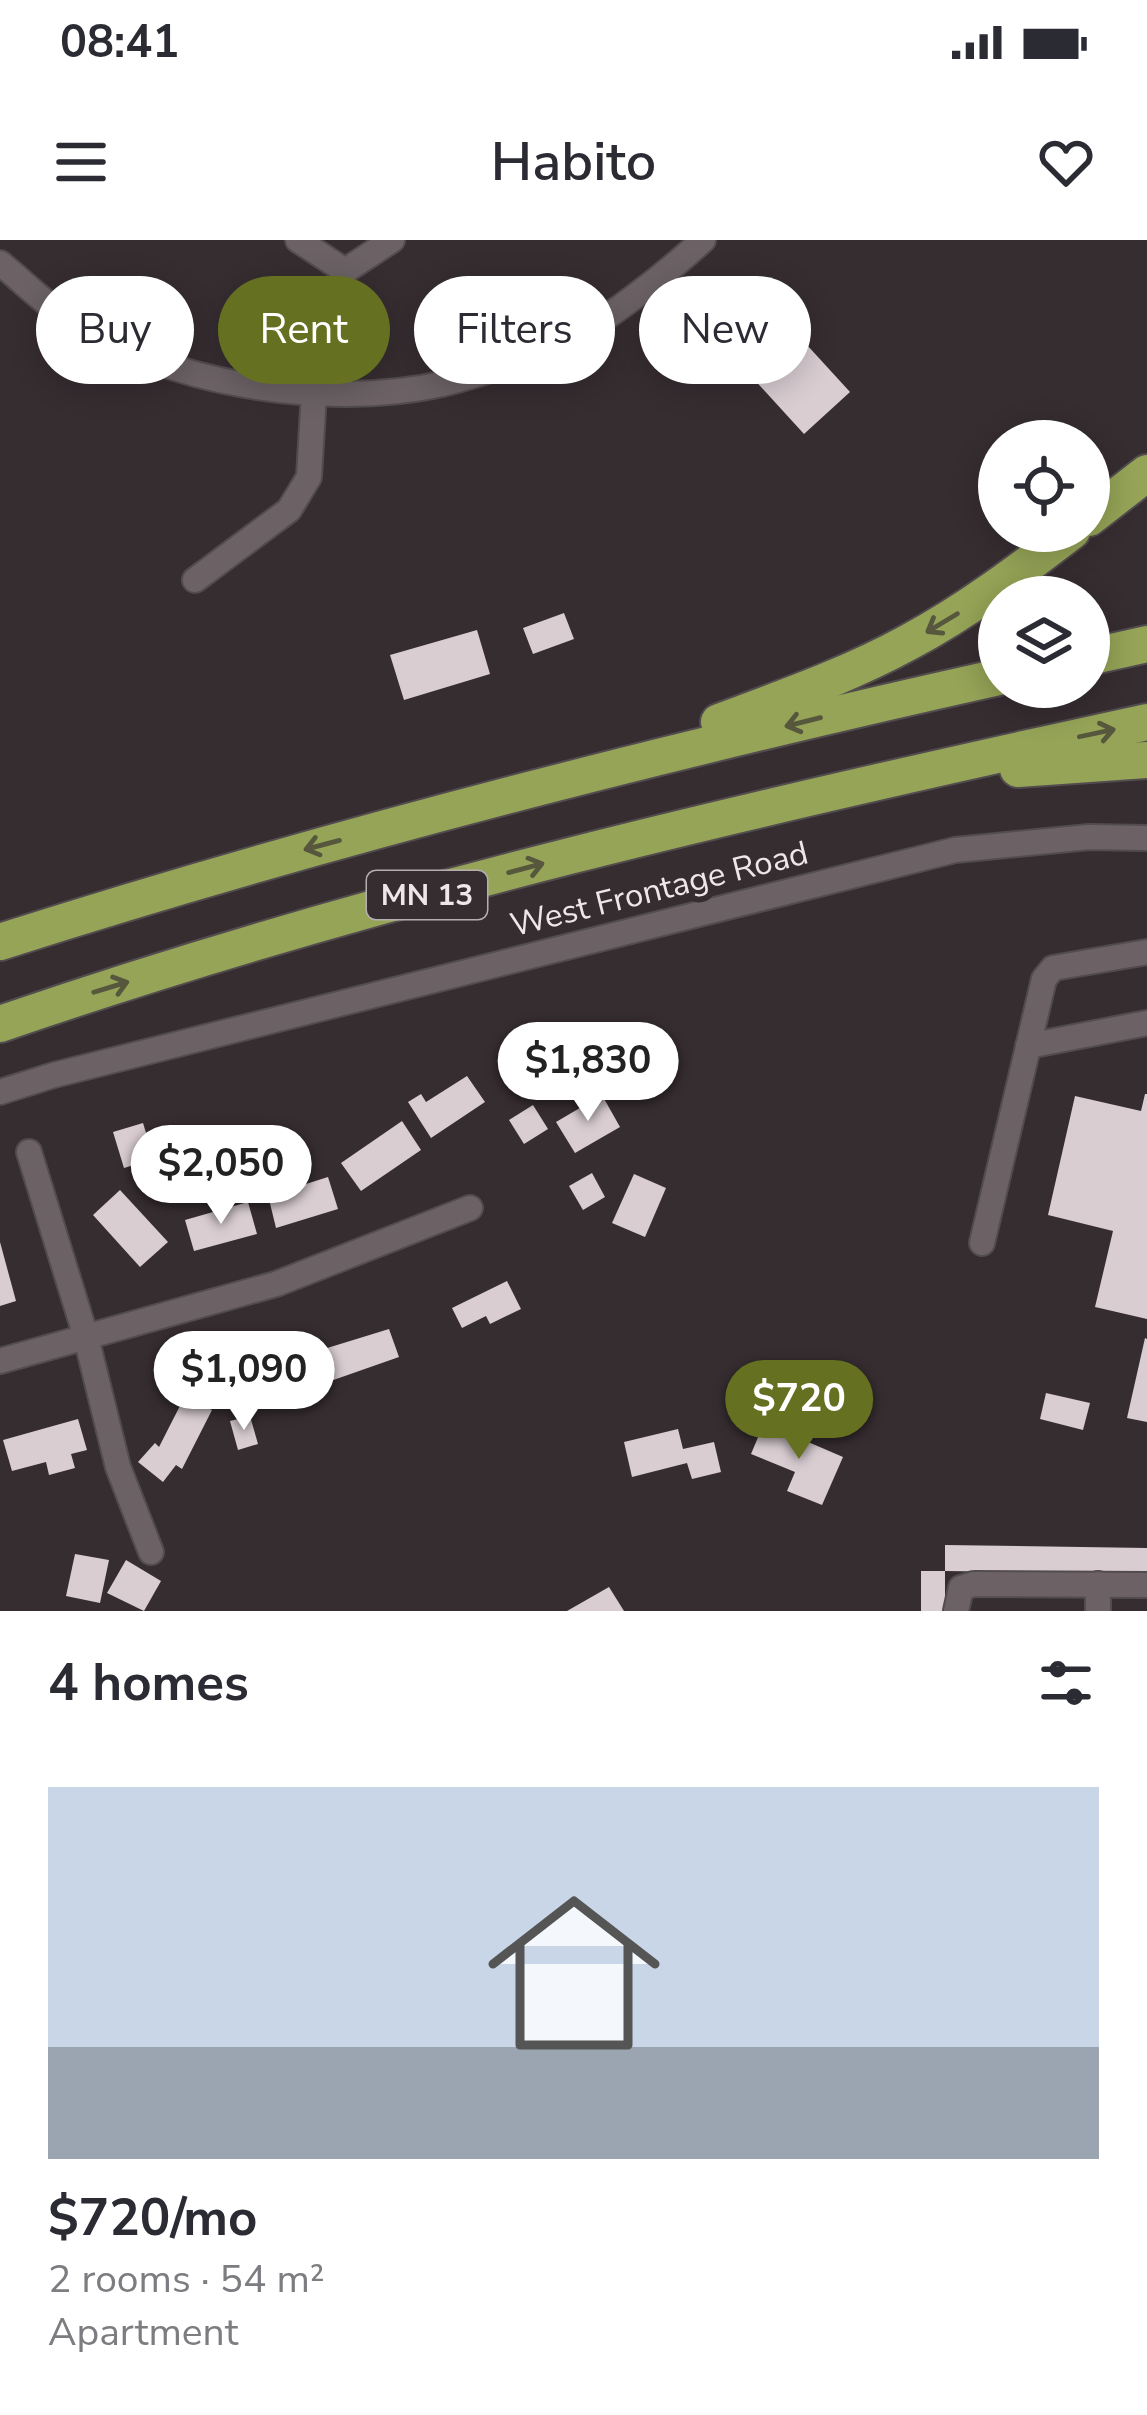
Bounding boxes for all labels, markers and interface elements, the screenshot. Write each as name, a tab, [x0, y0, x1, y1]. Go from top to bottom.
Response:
text: 08:41	[60, 12, 179, 73]
text: Habito	[491, 125, 656, 199]
icon: menu	[48, 129, 114, 195]
icon: heart	[1033, 129, 1099, 195]
chip: Buy	[36, 276, 194, 384]
chip: Rent	[218, 276, 390, 384]
chip: Filters	[414, 276, 615, 384]
chip: New	[639, 276, 811, 384]
map controls	[978, 420, 1110, 708]
button: locate	[978, 420, 1110, 552]
button: layers	[978, 576, 1110, 708]
one-way arrow	[925, 611, 960, 635]
one-way arrow	[785, 712, 823, 734]
one-way arrow	[1077, 720, 1115, 743]
street label: West Frontage Road	[506, 831, 813, 948]
one-way arrow	[304, 836, 342, 858]
one-way arrow	[507, 856, 545, 878]
road number: MN 13	[367, 871, 487, 919]
one-way arrow	[91, 974, 129, 996]
pin: $1,830	[490, 1022, 686, 1124]
text: $1,830	[525, 1034, 651, 1087]
pin: $2,050	[123, 1125, 319, 1227]
text: $2,050	[158, 1137, 284, 1190]
pin: $1,090	[146, 1331, 342, 1433]
text: $1,090	[181, 1343, 307, 1396]
pin: $720	[728, 1360, 870, 1462]
text: $720	[752, 1372, 846, 1425]
text: 4 homes	[48, 1648, 249, 1718]
icon: filters	[1033, 1650, 1099, 1716]
icon: home	[466, 1865, 682, 2081]
text: $720/mo	[48, 2183, 257, 2253]
text: 2 rooms · 54 m²	[48, 2253, 325, 2306]
text: Apartment	[48, 2306, 238, 2359]

